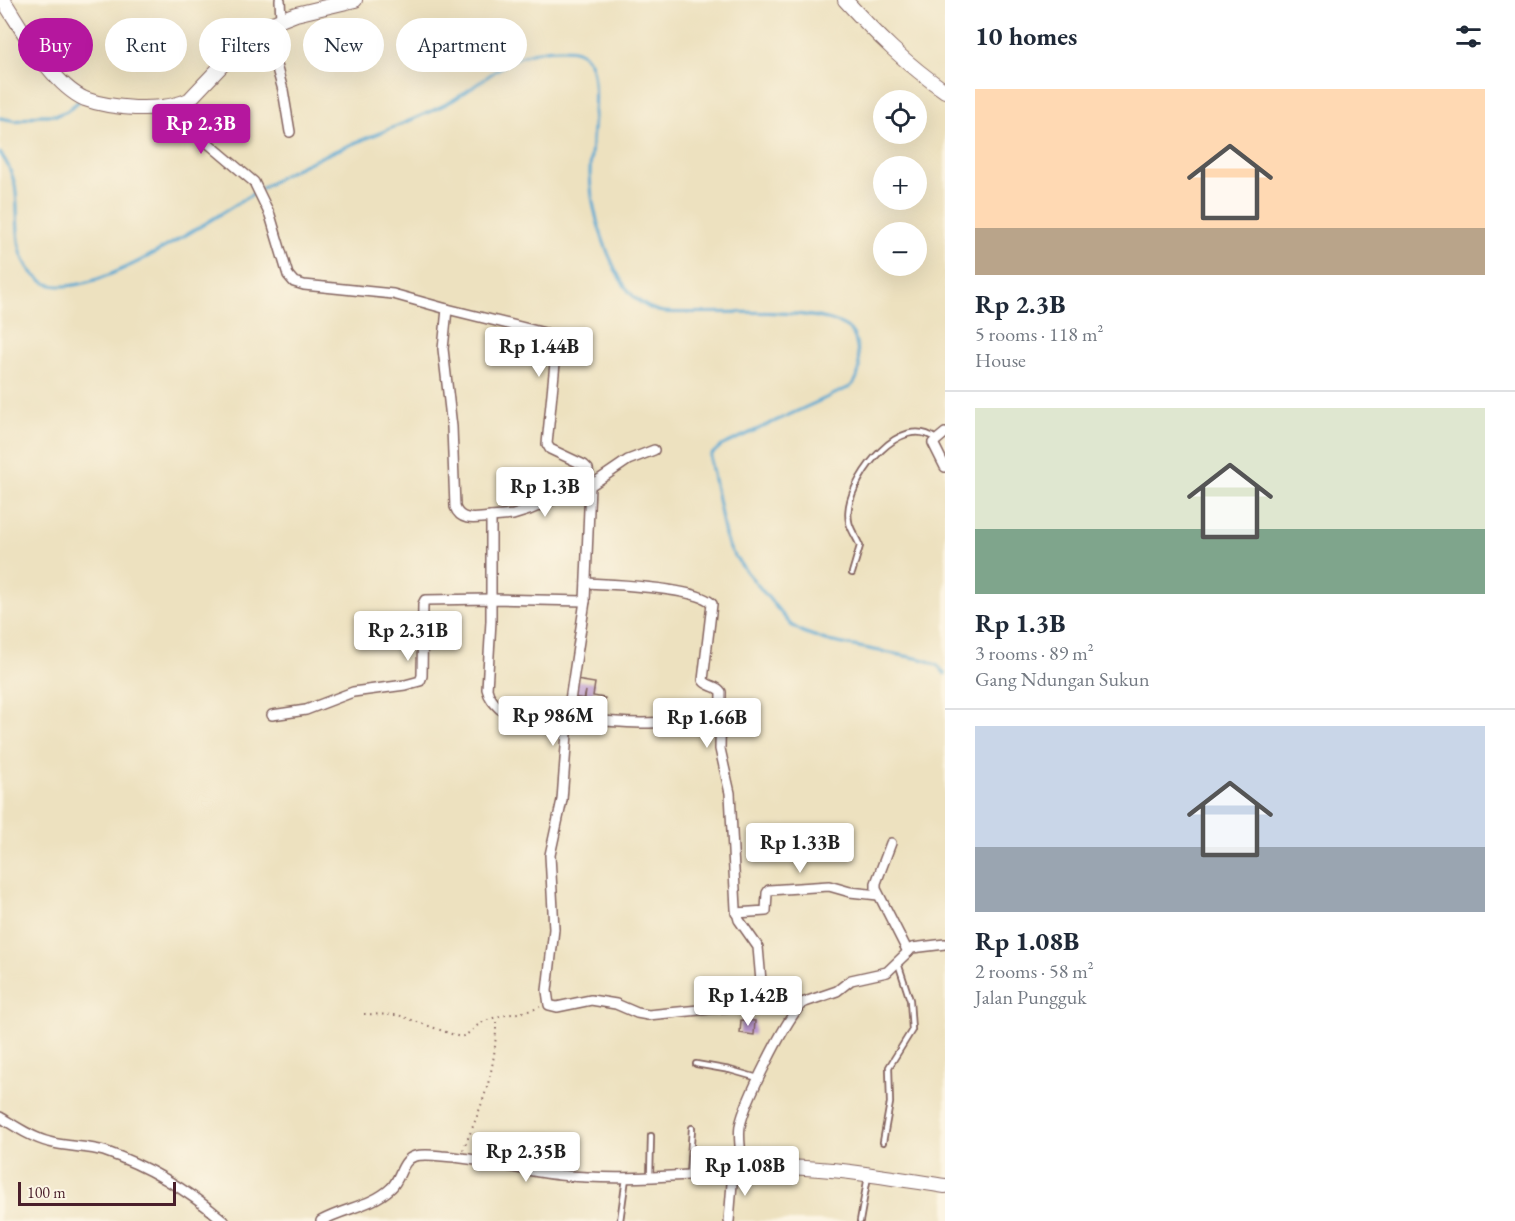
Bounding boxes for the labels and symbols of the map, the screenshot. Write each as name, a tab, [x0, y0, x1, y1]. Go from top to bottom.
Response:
pin: Rp 2.3B	[146, 104, 256, 155]
pin: Rp 1.44B	[477, 327, 601, 378]
pin: Rp 1.3B	[490, 467, 600, 518]
pin: Rp 2.31B	[346, 611, 470, 662]
pin: Rp 986M	[498, 696, 608, 747]
pin: Rp 1.66B	[645, 698, 769, 749]
pin: Rp 1.33B	[738, 823, 862, 874]
pin: Rp 1.42B	[686, 976, 810, 1027]
pin: Rp 2.35B	[464, 1132, 588, 1183]
pin: Rp 1.08B	[683, 1146, 807, 1197]
scale bar	[18, 1179, 176, 1206]

